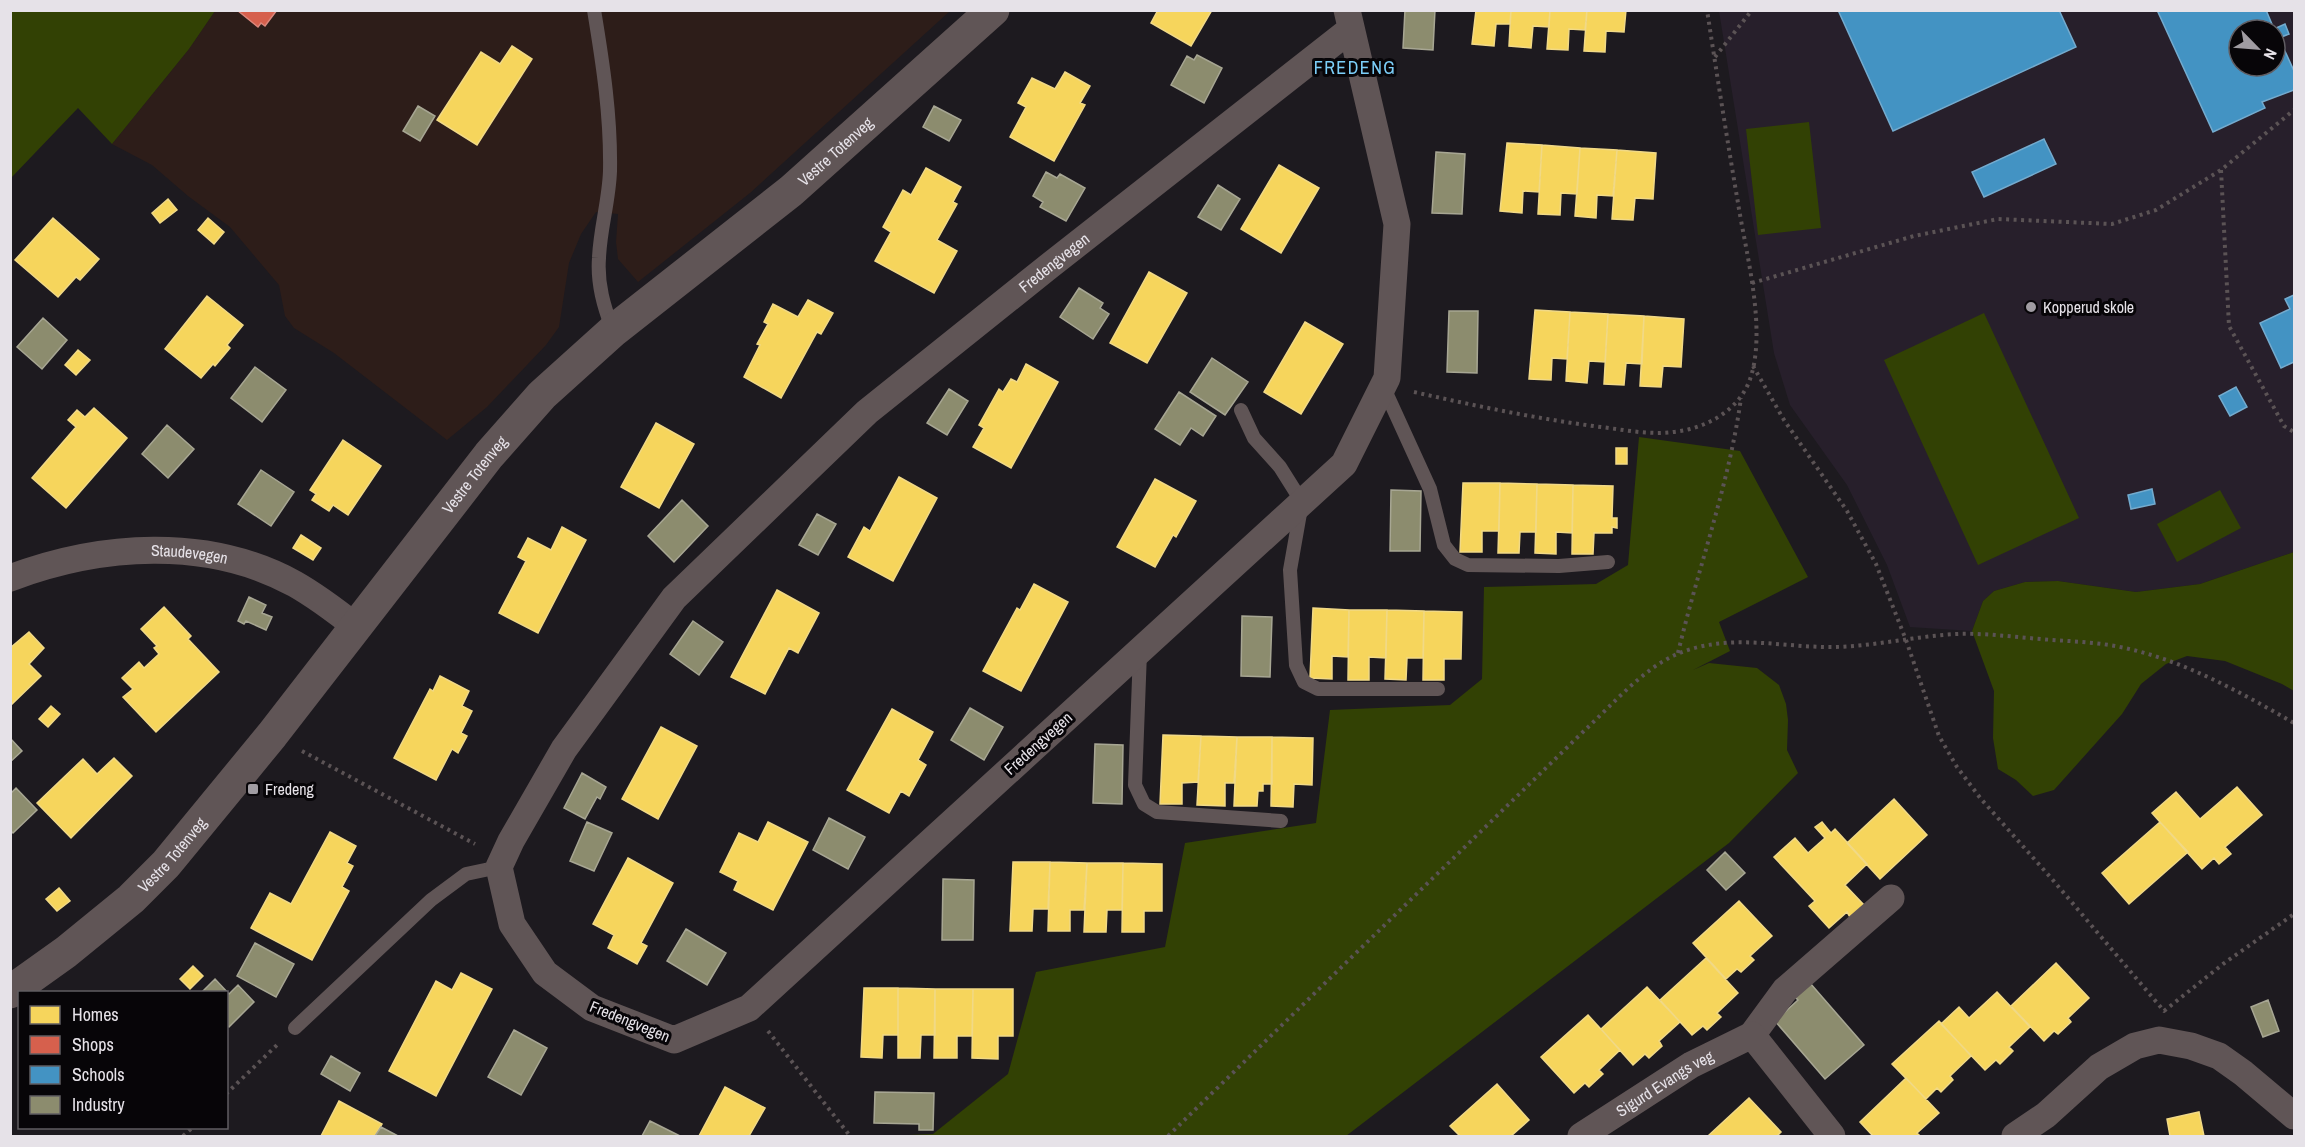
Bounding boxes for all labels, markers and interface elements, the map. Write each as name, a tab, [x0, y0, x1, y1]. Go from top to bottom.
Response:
north arrow	[2227, 18, 2287, 78]
text: N	[2259, 45, 2283, 63]
district label: FREDENG	[1314, 55, 1396, 80]
street label: Vestre Totenveg	[793, 111, 878, 191]
street label: Fredengvegen	[1014, 228, 1094, 297]
place label: Kopperud skole	[2043, 296, 2134, 318]
marker: Kopperud skole	[2024, 300, 2038, 314]
street label: Vestre Totenveg	[437, 430, 513, 518]
street label: Staudevegen	[151, 539, 230, 569]
street label: Fredengvegen	[999, 707, 1077, 779]
place label: Fredeng	[265, 778, 315, 800]
marker: Fredeng	[246, 782, 260, 796]
street label: Vestre Totenveg	[133, 812, 212, 897]
legend	[18, 991, 228, 1129]
street label: Fredengvegen	[587, 995, 673, 1047]
text: Homes	[72, 1002, 119, 1027]
text: Shops	[72, 1032, 114, 1057]
street label: Sigurd Evangs veg	[1612, 1044, 1718, 1122]
text: Schools	[72, 1062, 125, 1087]
text: Industry	[72, 1092, 125, 1117]

